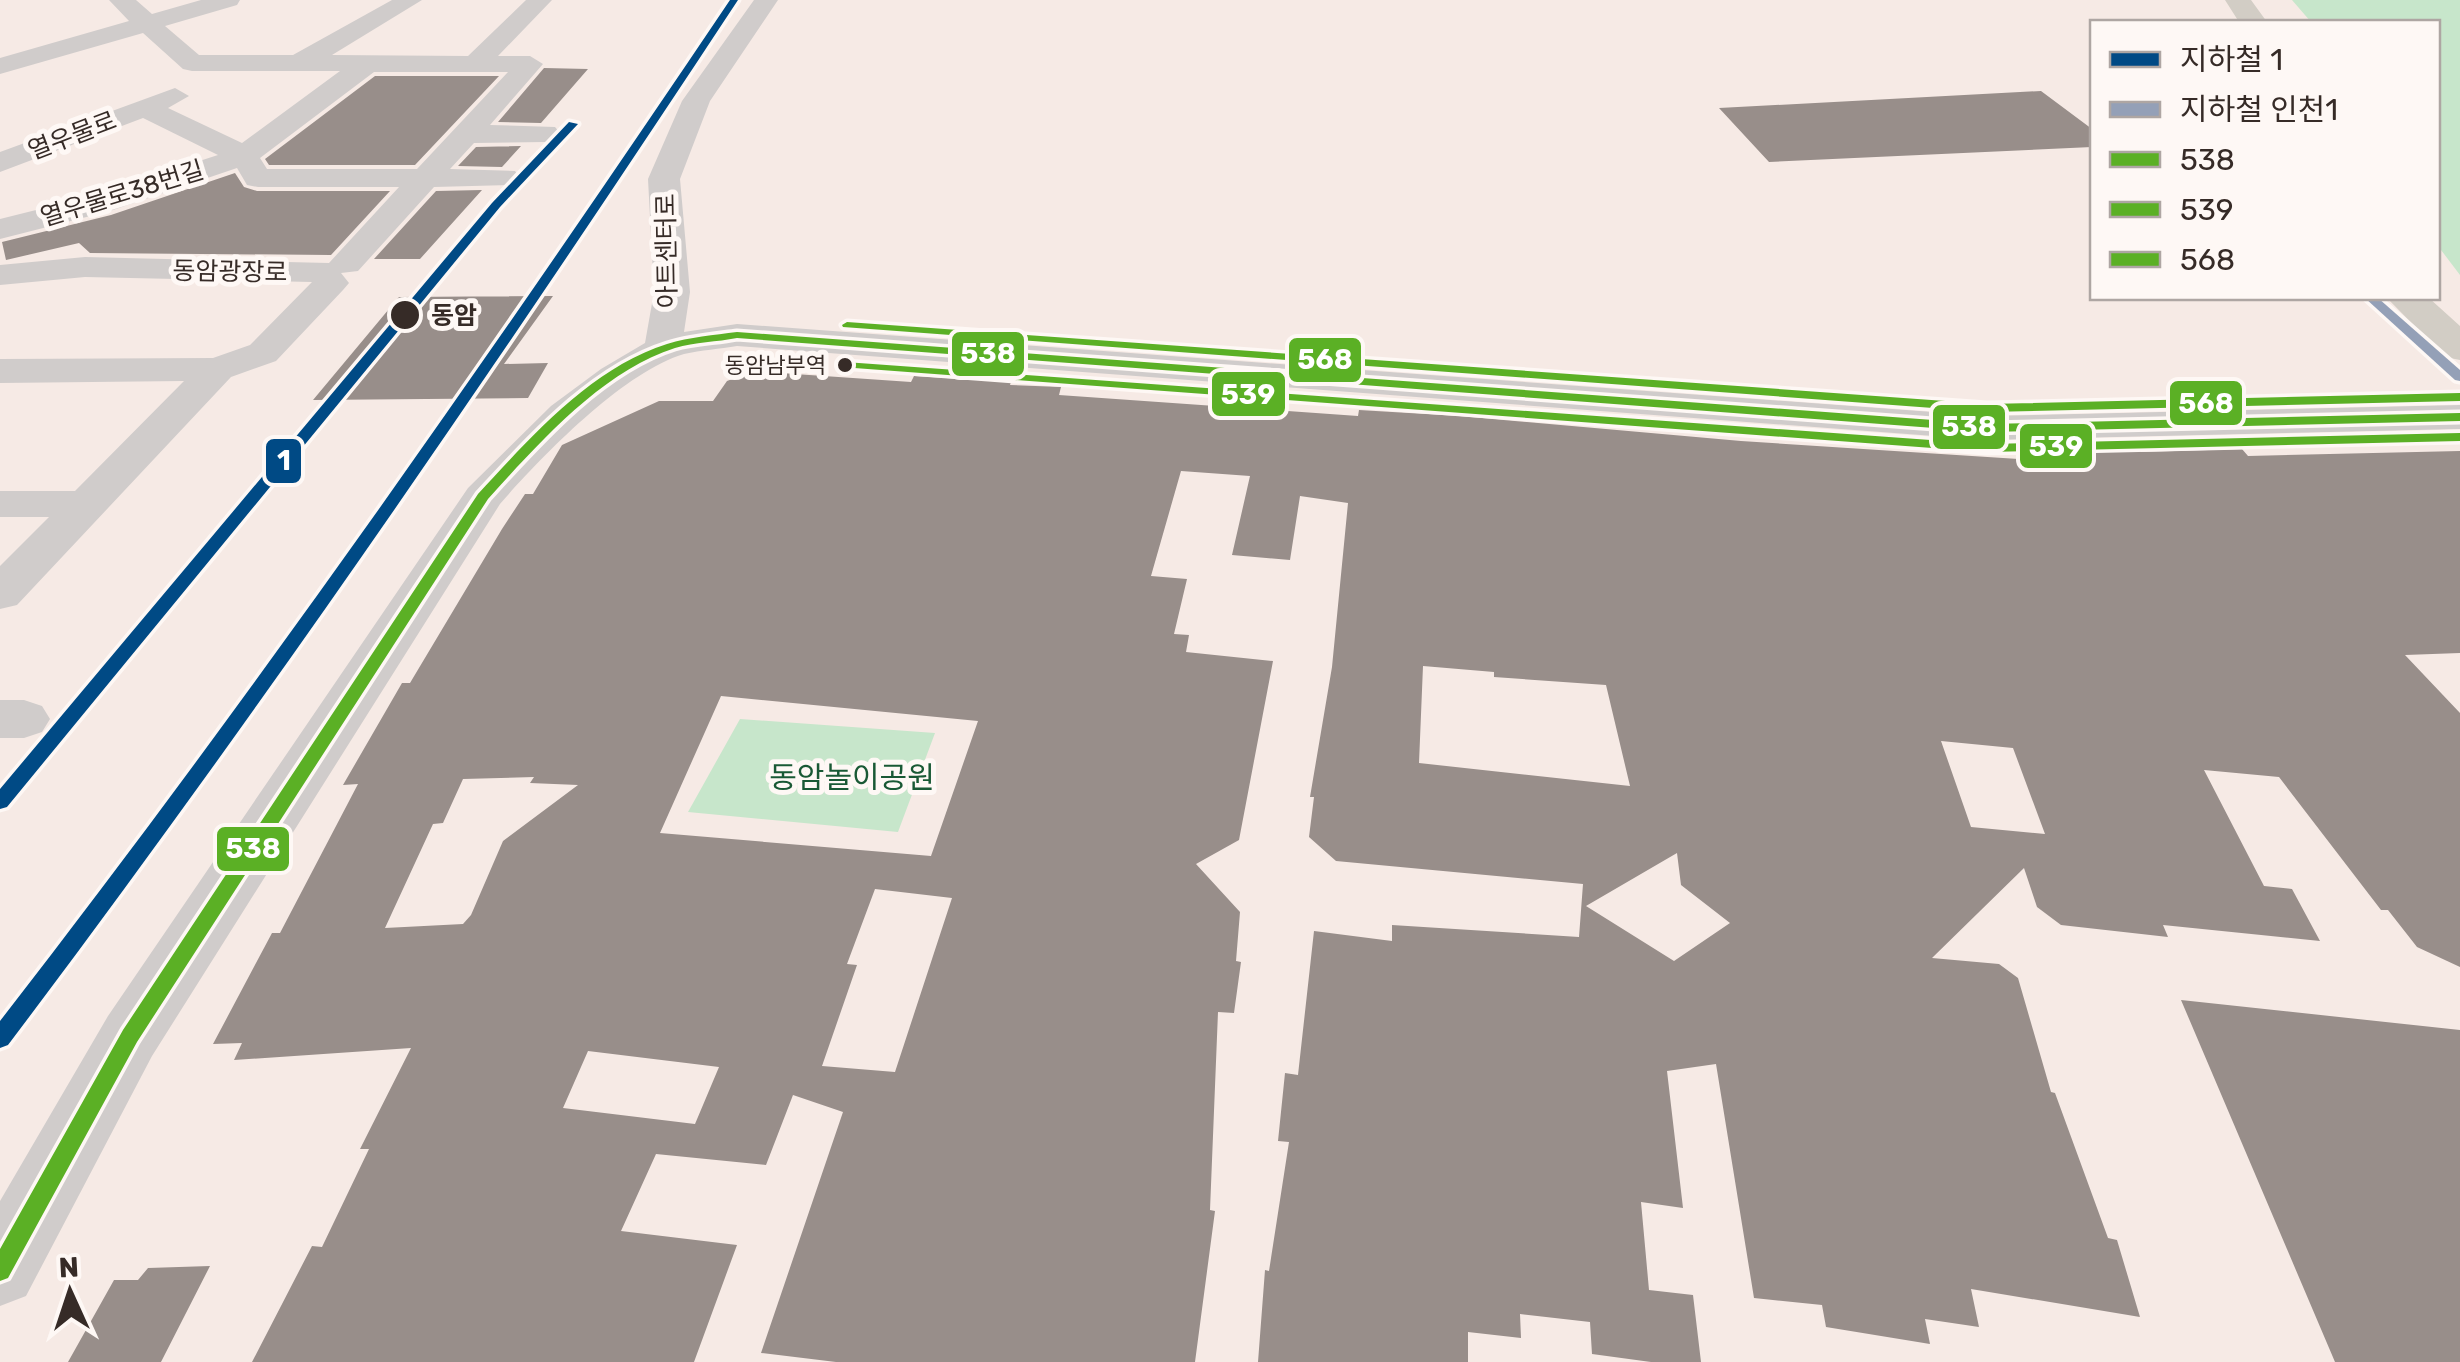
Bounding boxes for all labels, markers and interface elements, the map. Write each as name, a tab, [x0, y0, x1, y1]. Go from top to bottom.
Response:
legend	[2090, 20, 2440, 300]
text: 지하철 1	[2180, 42, 2283, 78]
text: 지하철 인천1	[2180, 92, 2338, 128]
street label: 열우물로	[24, 105, 120, 165]
text: 538	[2180, 142, 2235, 178]
street label: 열우물로38번길	[37, 155, 207, 232]
text: 539	[2180, 192, 2234, 228]
street label: 아트센터로	[651, 193, 682, 309]
text: 568	[2180, 242, 2235, 278]
street label: 동암광장로	[172, 256, 288, 287]
marker: 동암	[388, 298, 422, 332]
place label: 동암	[431, 301, 477, 330]
line badge: 538	[950, 330, 1026, 378]
line badge: 568	[1287, 336, 1363, 384]
text: 538	[960, 337, 1016, 370]
text: 568	[1297, 343, 1353, 376]
place label: 동암남부역	[725, 352, 826, 379]
marker: 동암남부역	[835, 355, 855, 375]
line badge: 539	[1210, 370, 1287, 418]
text: 539	[1221, 378, 1275, 411]
line badge: 568	[2168, 379, 2244, 427]
text: 568	[2178, 387, 2234, 420]
line badge: 538	[1931, 403, 2007, 451]
text: 538	[1941, 410, 1997, 443]
line badge: 539	[2018, 422, 2094, 470]
text: 539	[2029, 430, 2083, 463]
line badge: 1	[264, 437, 303, 485]
text: 1	[277, 444, 291, 477]
park label: 동암놀이공원	[769, 760, 935, 796]
line badge: 538	[215, 825, 291, 873]
text: 538	[225, 832, 281, 865]
north arrow	[20, 1242, 120, 1342]
text: N	[58, 1251, 80, 1285]

